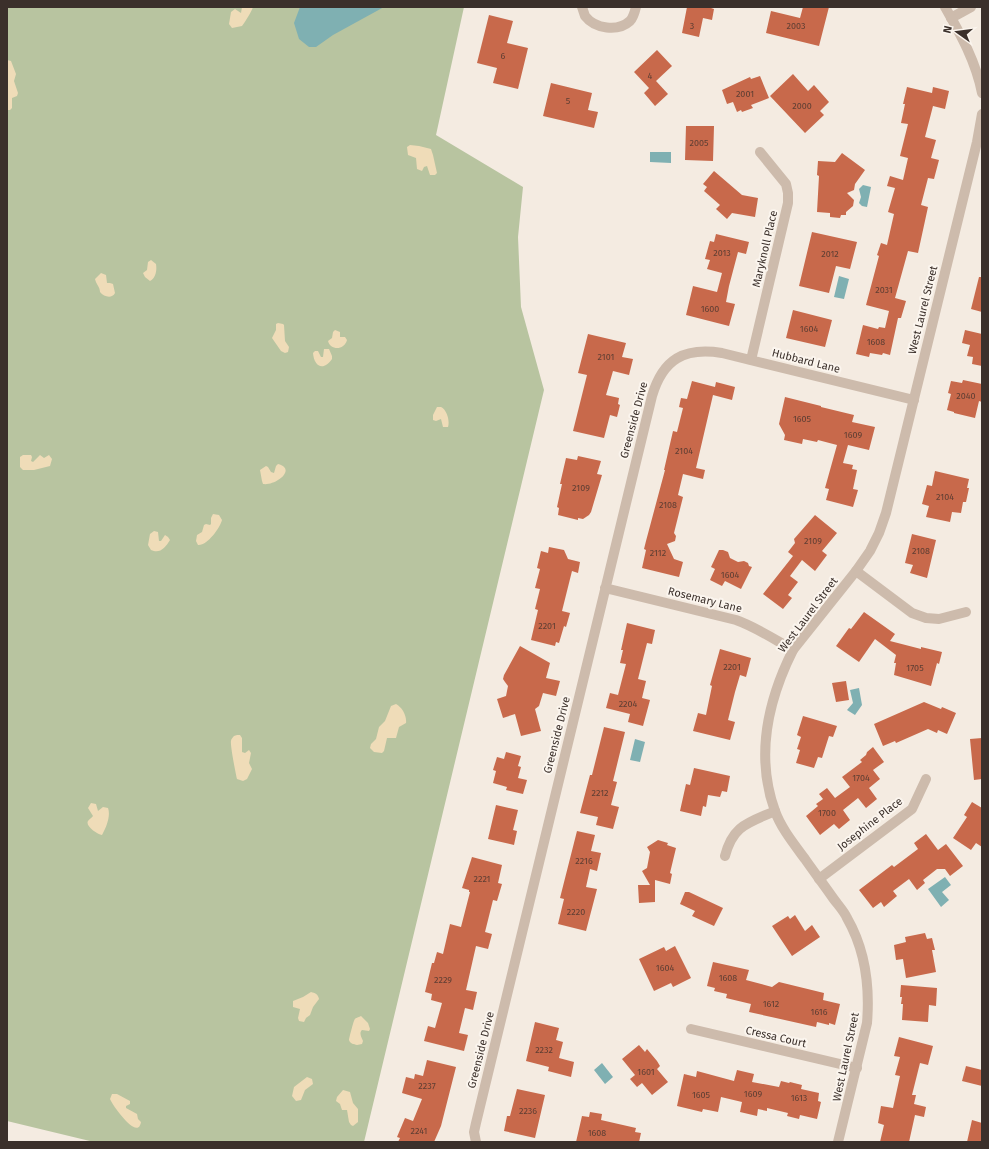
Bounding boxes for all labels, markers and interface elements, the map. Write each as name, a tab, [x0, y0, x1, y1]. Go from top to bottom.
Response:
north arrow	[937, 12, 977, 52]
house number: 3	[690, 21, 694, 31]
house number: 2003	[787, 21, 805, 31]
text: N	[941, 25, 955, 35]
house number: 6	[501, 51, 506, 61]
house number: 4	[648, 71, 653, 81]
house number: 2001	[736, 89, 754, 99]
house number: 5	[566, 96, 571, 106]
house number: 2000	[792, 101, 812, 111]
house number: 2005	[689, 138, 709, 148]
street label: Maryknoll Place	[750, 209, 780, 289]
house number: 2013	[713, 248, 731, 258]
house number: 2012	[821, 249, 839, 259]
street label: West Laurel Street	[906, 264, 940, 356]
house number: 2031	[875, 285, 893, 295]
house number: 1600	[701, 304, 719, 314]
house number: 1604	[800, 324, 818, 334]
house number: 1608	[867, 337, 885, 347]
street label: Hubbard Lane	[770, 346, 842, 376]
house number: 2101	[598, 352, 614, 362]
street label: Greenside Drive	[618, 380, 650, 460]
house number: 2040	[956, 391, 976, 401]
house number: 1605	[793, 414, 812, 424]
house number: 1609	[844, 430, 862, 440]
house number: 2104	[675, 446, 693, 456]
house number: 2109	[572, 483, 590, 493]
house number: 2104	[936, 492, 954, 502]
house number: 2108	[659, 500, 677, 510]
house number: 2109	[804, 536, 822, 546]
house number: 2108	[912, 546, 930, 556]
house number: 2112	[650, 548, 666, 558]
house number: 1604	[721, 570, 739, 580]
street label: West Laurel Street	[776, 575, 840, 655]
street label: Rosemary Lane	[667, 585, 743, 615]
house number: 2201	[538, 621, 556, 631]
house number: 2201	[723, 662, 741, 672]
house number: 1705	[906, 663, 924, 673]
street label: Greenside Drive	[541, 695, 573, 775]
house number: 2204	[619, 699, 638, 709]
house number: 1704	[852, 773, 870, 783]
house number: 2212	[591, 788, 609, 798]
street label: Josephine Place	[835, 795, 905, 853]
house number: 1700	[818, 808, 836, 818]
house number: 2216	[575, 856, 593, 866]
house number: 2221	[473, 874, 491, 884]
house number: 2220	[567, 907, 585, 917]
house number: 1604	[656, 963, 674, 973]
house number: 1608	[719, 973, 737, 983]
house number: 2229	[434, 975, 452, 985]
house number: 1612	[763, 999, 779, 1009]
house number: 1616	[811, 1007, 828, 1017]
street label: Greenside Drive	[465, 1010, 497, 1090]
street label: West Laurel Street	[830, 1011, 862, 1103]
street label: Cressa Court	[744, 1024, 808, 1050]
house number: 2232	[535, 1045, 553, 1055]
house number: 1601	[637, 1067, 655, 1077]
house number: 2237	[418, 1081, 436, 1091]
house number: 1609	[744, 1089, 762, 1099]
house number: 1605	[692, 1090, 711, 1100]
house number: 1613	[791, 1093, 807, 1103]
house number: 2236	[519, 1106, 537, 1116]
house number: 2241	[411, 1126, 427, 1136]
house number: 1608	[588, 1128, 606, 1138]

